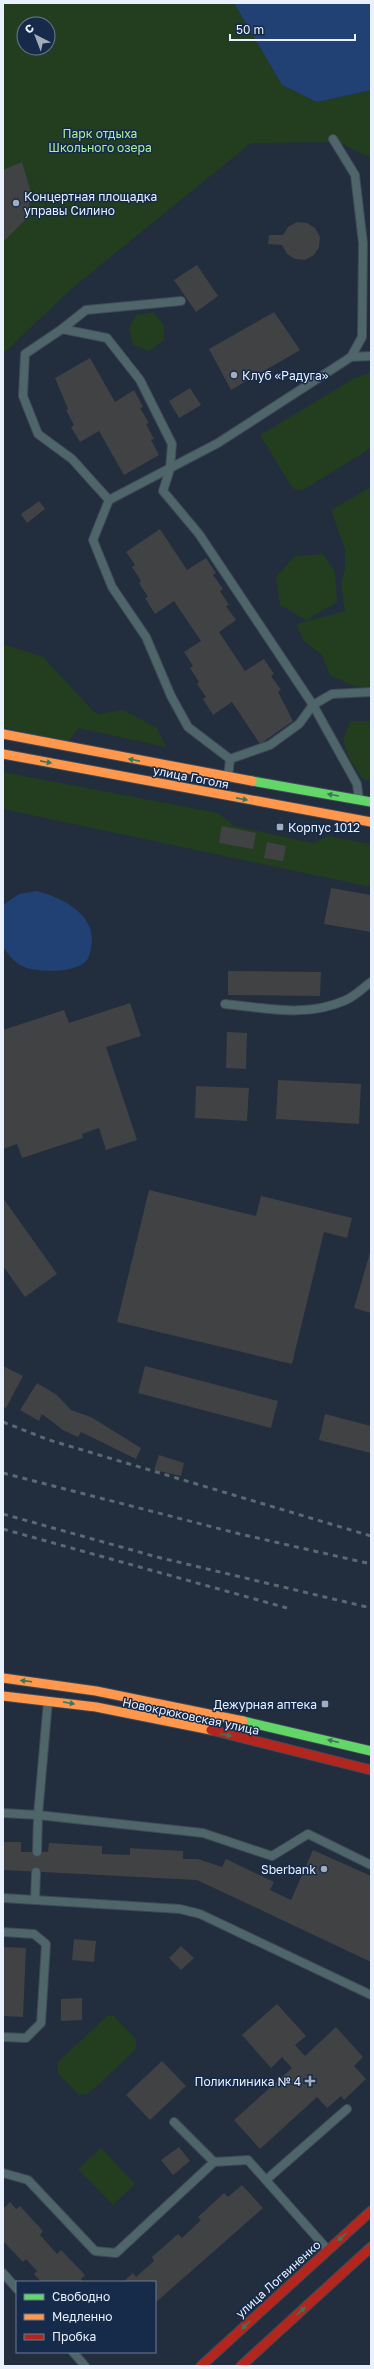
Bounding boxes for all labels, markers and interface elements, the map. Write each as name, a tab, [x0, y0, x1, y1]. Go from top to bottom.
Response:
north arrow	[16, 16, 56, 56]
scale bar	[230, 16, 355, 42]
text: С	[22, 21, 36, 36]
text: 50 m	[236, 22, 264, 37]
park label: Парк отдыха Школьного озера	[48, 126, 152, 155]
place label: Концертная площадка управы Силино	[24, 189, 157, 218]
marker: Концертная площадка управы Силино	[11, 198, 21, 208]
place label: Клуб «Радуга»	[242, 368, 329, 383]
marker: Клуб «Радуга»	[229, 370, 239, 380]
one-way arrow	[128, 757, 140, 763]
one-way arrow	[40, 760, 52, 766]
street label: улица Гоголя	[152, 762, 230, 792]
one-way arrow	[326, 792, 339, 798]
one-way arrow	[236, 796, 249, 802]
place label: Корпус 1012	[288, 820, 360, 835]
marker: Корпус 1012	[275, 822, 285, 832]
one-way arrow	[20, 1678, 32, 1684]
street label: Новокрюковская улица	[121, 1694, 261, 1738]
place label: Дежурная аптека	[214, 1697, 317, 1712]
marker: Дежурная аптека	[320, 1699, 330, 1709]
one-way arrow	[63, 1701, 76, 1707]
one-way arrow	[220, 1732, 232, 1738]
one-way arrow	[327, 1738, 339, 1744]
place label: Sberbank	[261, 1862, 316, 1877]
marker: Sberbank	[319, 1864, 329, 1874]
place label: Поликлиника № 4	[194, 2074, 301, 2089]
marker: Поликлиника № 4	[304, 2075, 316, 2087]
one-way arrow	[337, 2232, 347, 2242]
street label: улица Логвиненко	[232, 2237, 324, 2321]
legend	[16, 2281, 156, 2353]
text: Свободно	[52, 2289, 110, 2304]
one-way arrow	[296, 2306, 306, 2316]
text: Медленно	[52, 2309, 112, 2324]
one-way arrow	[241, 2320, 251, 2329]
text: Пробка	[52, 2329, 96, 2344]

